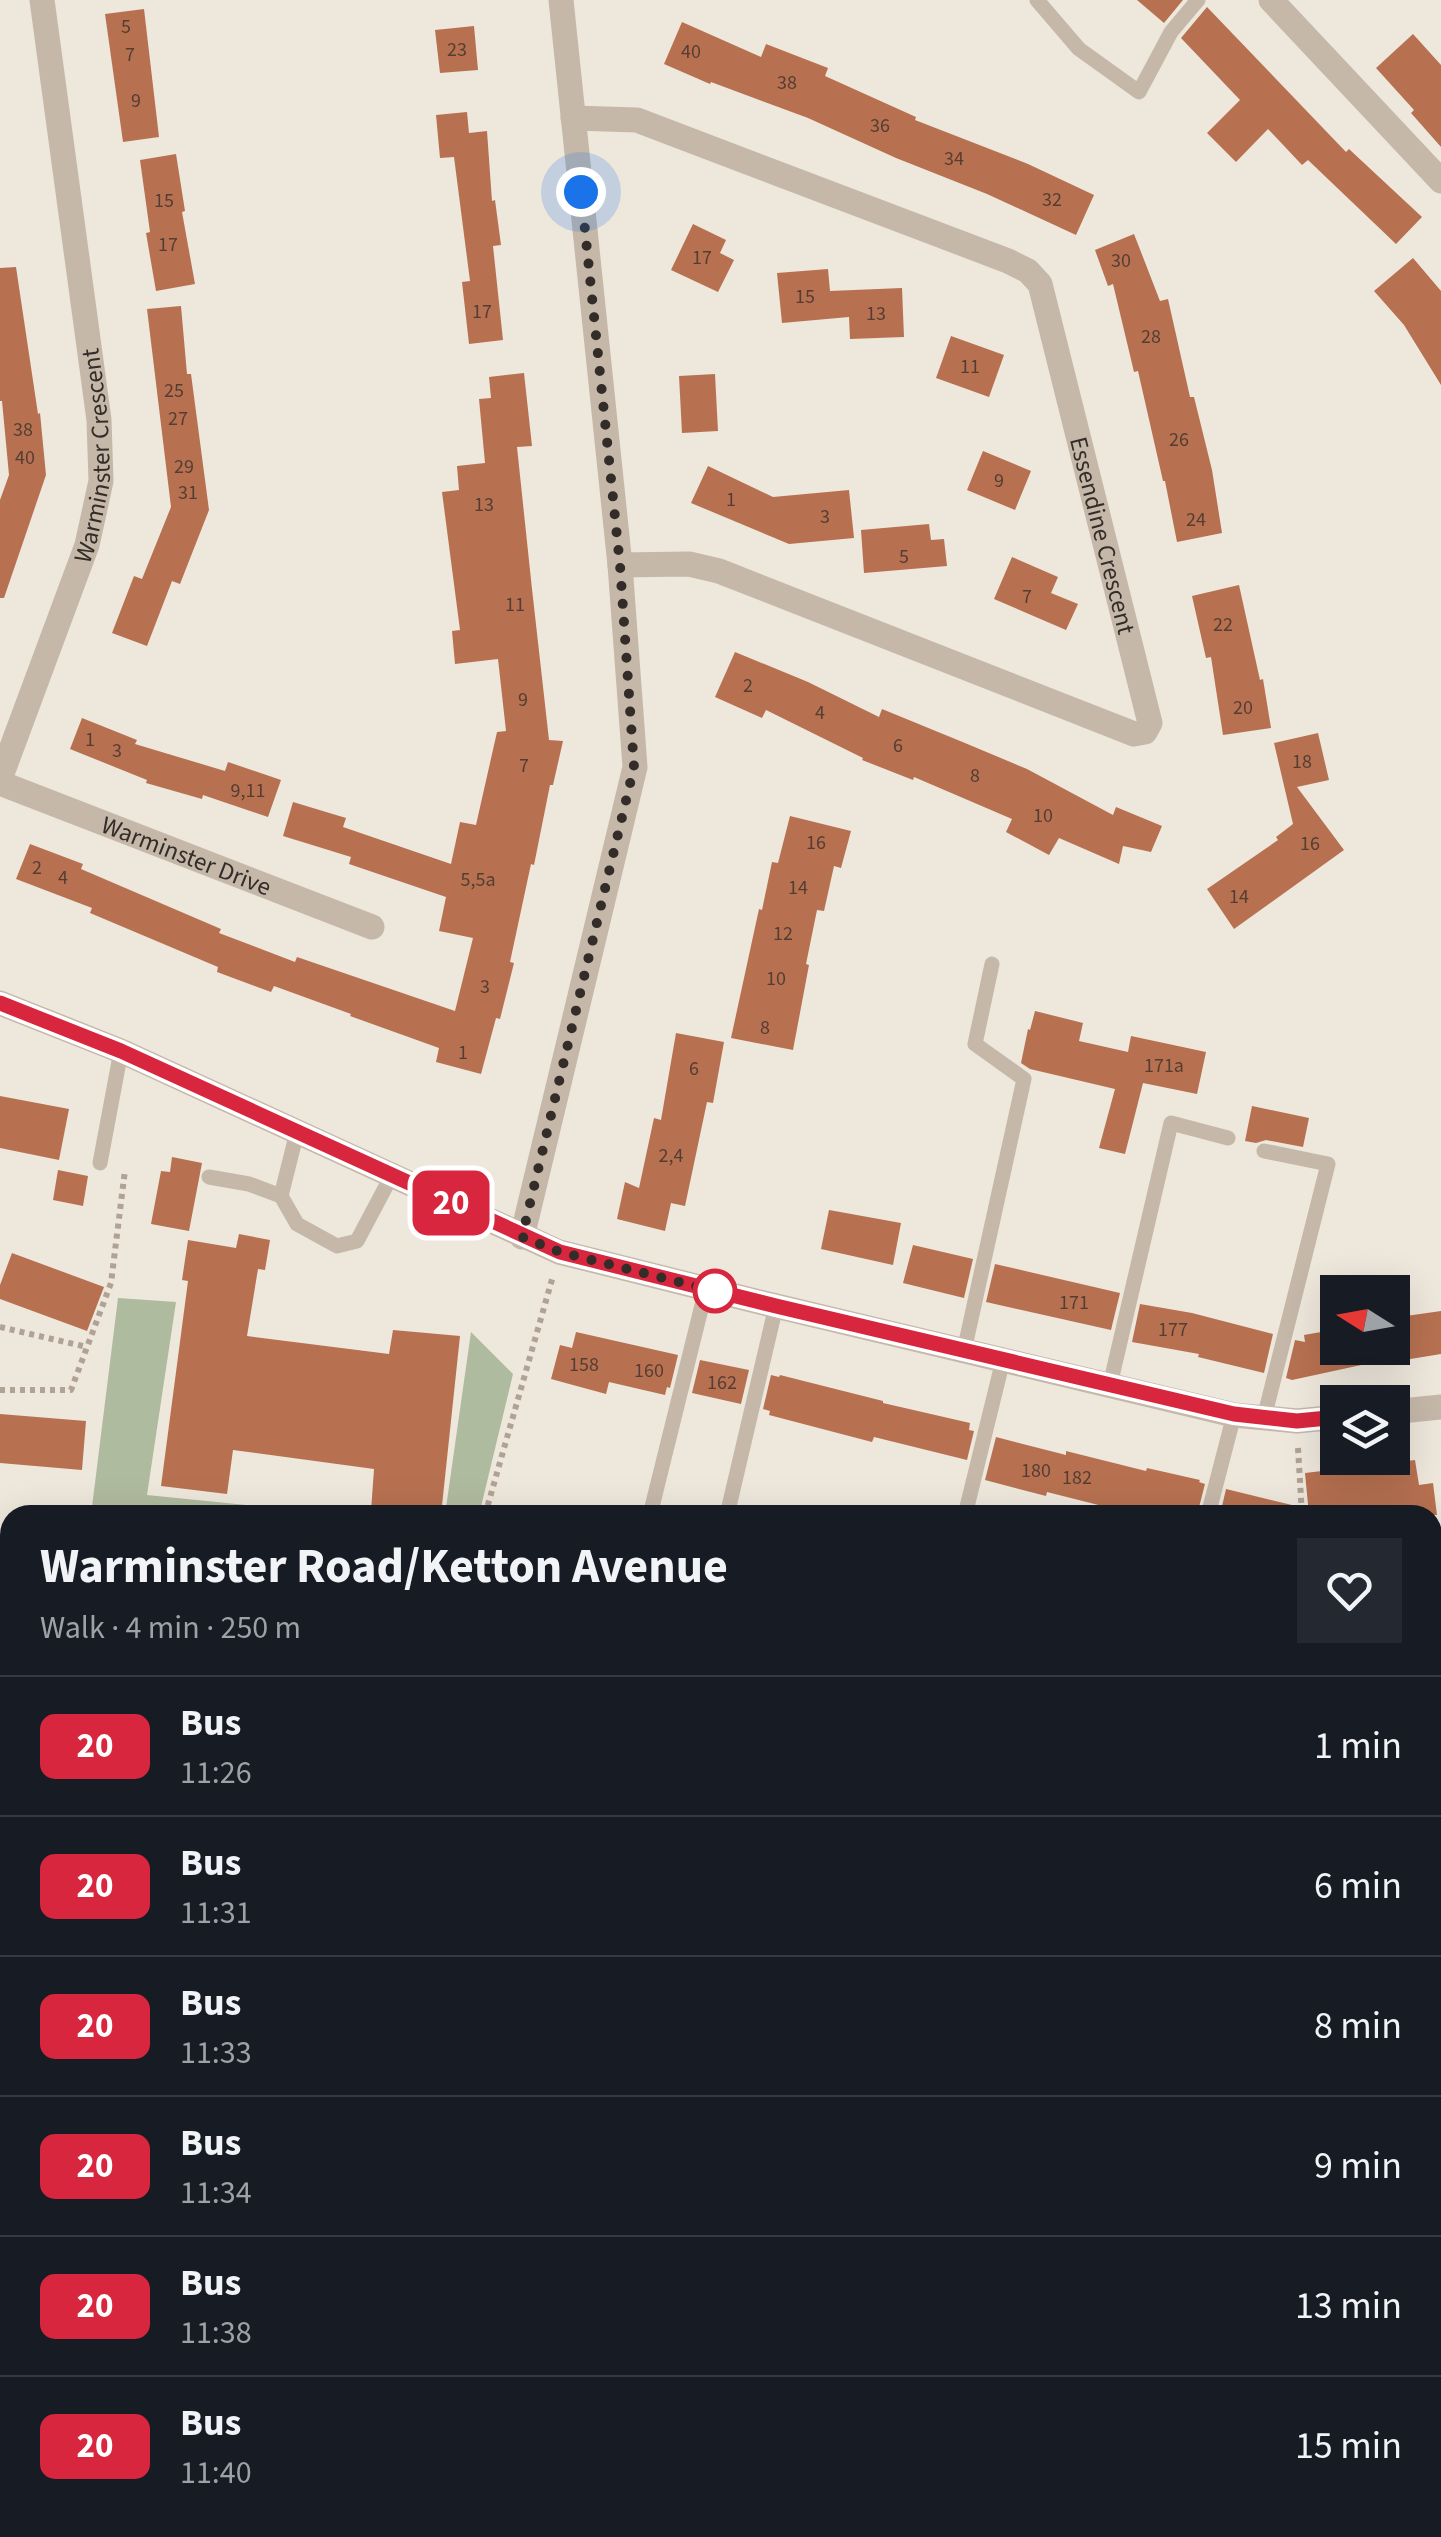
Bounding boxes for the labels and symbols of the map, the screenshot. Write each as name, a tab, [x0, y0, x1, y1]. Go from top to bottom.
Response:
house number: 5	[121, 13, 131, 41]
house number: 23	[447, 36, 467, 64]
house number: 40	[681, 38, 701, 66]
house number: 7	[125, 41, 135, 69]
house number: 38	[777, 69, 797, 97]
house number: 9	[131, 87, 141, 115]
house number: 36	[870, 112, 890, 140]
house number: 34	[944, 145, 964, 173]
your location	[556, 167, 606, 217]
house number: 32	[1042, 186, 1062, 214]
house number: 15	[154, 187, 174, 215]
house number: 17	[158, 231, 178, 259]
house number: 17	[692, 244, 712, 272]
house number: 30	[1111, 247, 1131, 275]
house number: 15	[795, 283, 815, 311]
house number: 17	[472, 298, 492, 326]
house number: 13	[866, 300, 886, 328]
house number: 28	[1141, 323, 1161, 351]
street label: Warminster Crescent	[65, 346, 120, 568]
house number: 11	[960, 353, 980, 381]
house number: 25	[164, 377, 184, 405]
house number: 27	[168, 405, 188, 433]
house number: 38	[13, 416, 33, 444]
house number: 26	[1169, 426, 1189, 454]
street label: Essendine Crescent	[1060, 433, 1144, 639]
house number: 40	[15, 444, 35, 472]
house number: 29	[174, 453, 194, 481]
house number: 9	[994, 467, 1004, 495]
house number: 31	[178, 479, 198, 507]
house number: 1	[726, 486, 736, 514]
house number: 13	[474, 491, 494, 519]
house number: 3	[820, 503, 830, 531]
house number: 24	[1186, 506, 1206, 534]
house number: 5	[899, 543, 909, 571]
house number: 7	[1022, 583, 1032, 611]
house number: 11	[505, 591, 525, 619]
house number: 22	[1213, 611, 1233, 639]
house number: 2	[743, 672, 753, 700]
house number: 9	[518, 686, 528, 714]
house number: 20	[1233, 694, 1253, 722]
house number: 4	[815, 699, 825, 727]
house number: 1	[85, 726, 95, 754]
house number: 6	[893, 732, 903, 760]
house number: 3	[112, 737, 122, 765]
house number: 18	[1292, 748, 1312, 776]
house number: 7	[519, 752, 529, 780]
house number: 8	[970, 762, 980, 790]
house number: 9,11	[231, 777, 265, 805]
house number: 10	[1033, 802, 1053, 830]
street label: Warminster Drive	[96, 807, 276, 905]
house number: 16	[806, 829, 826, 857]
house number: 16	[1300, 830, 1320, 858]
house number: 2	[32, 854, 42, 882]
house number: 4	[58, 864, 68, 892]
house number: 5,5a	[461, 866, 495, 894]
house number: 14	[788, 874, 808, 902]
house number: 14	[1229, 883, 1249, 911]
house number: 12	[773, 920, 793, 948]
house number: 10	[766, 965, 786, 993]
house number: 3	[480, 973, 490, 1001]
house number: 8	[760, 1014, 770, 1042]
house number: 1	[458, 1039, 468, 1067]
house number: 171a	[1144, 1052, 1184, 1080]
house number: 6	[689, 1055, 699, 1083]
house number: 2,4	[659, 1142, 683, 1170]
line badge: 20	[406, 1170, 496, 1236]
unlabelled marker	[694, 1270, 736, 1312]
north arrow	[1320, 1275, 1410, 1365]
house number: 171	[1059, 1289, 1089, 1317]
house number: 177	[1158, 1316, 1188, 1344]
house number: 158	[569, 1351, 599, 1379]
house number: 160	[634, 1357, 664, 1385]
house number: 162	[707, 1369, 737, 1397]
house number: 180	[1021, 1457, 1051, 1485]
house number: 182	[1062, 1464, 1092, 1492]

